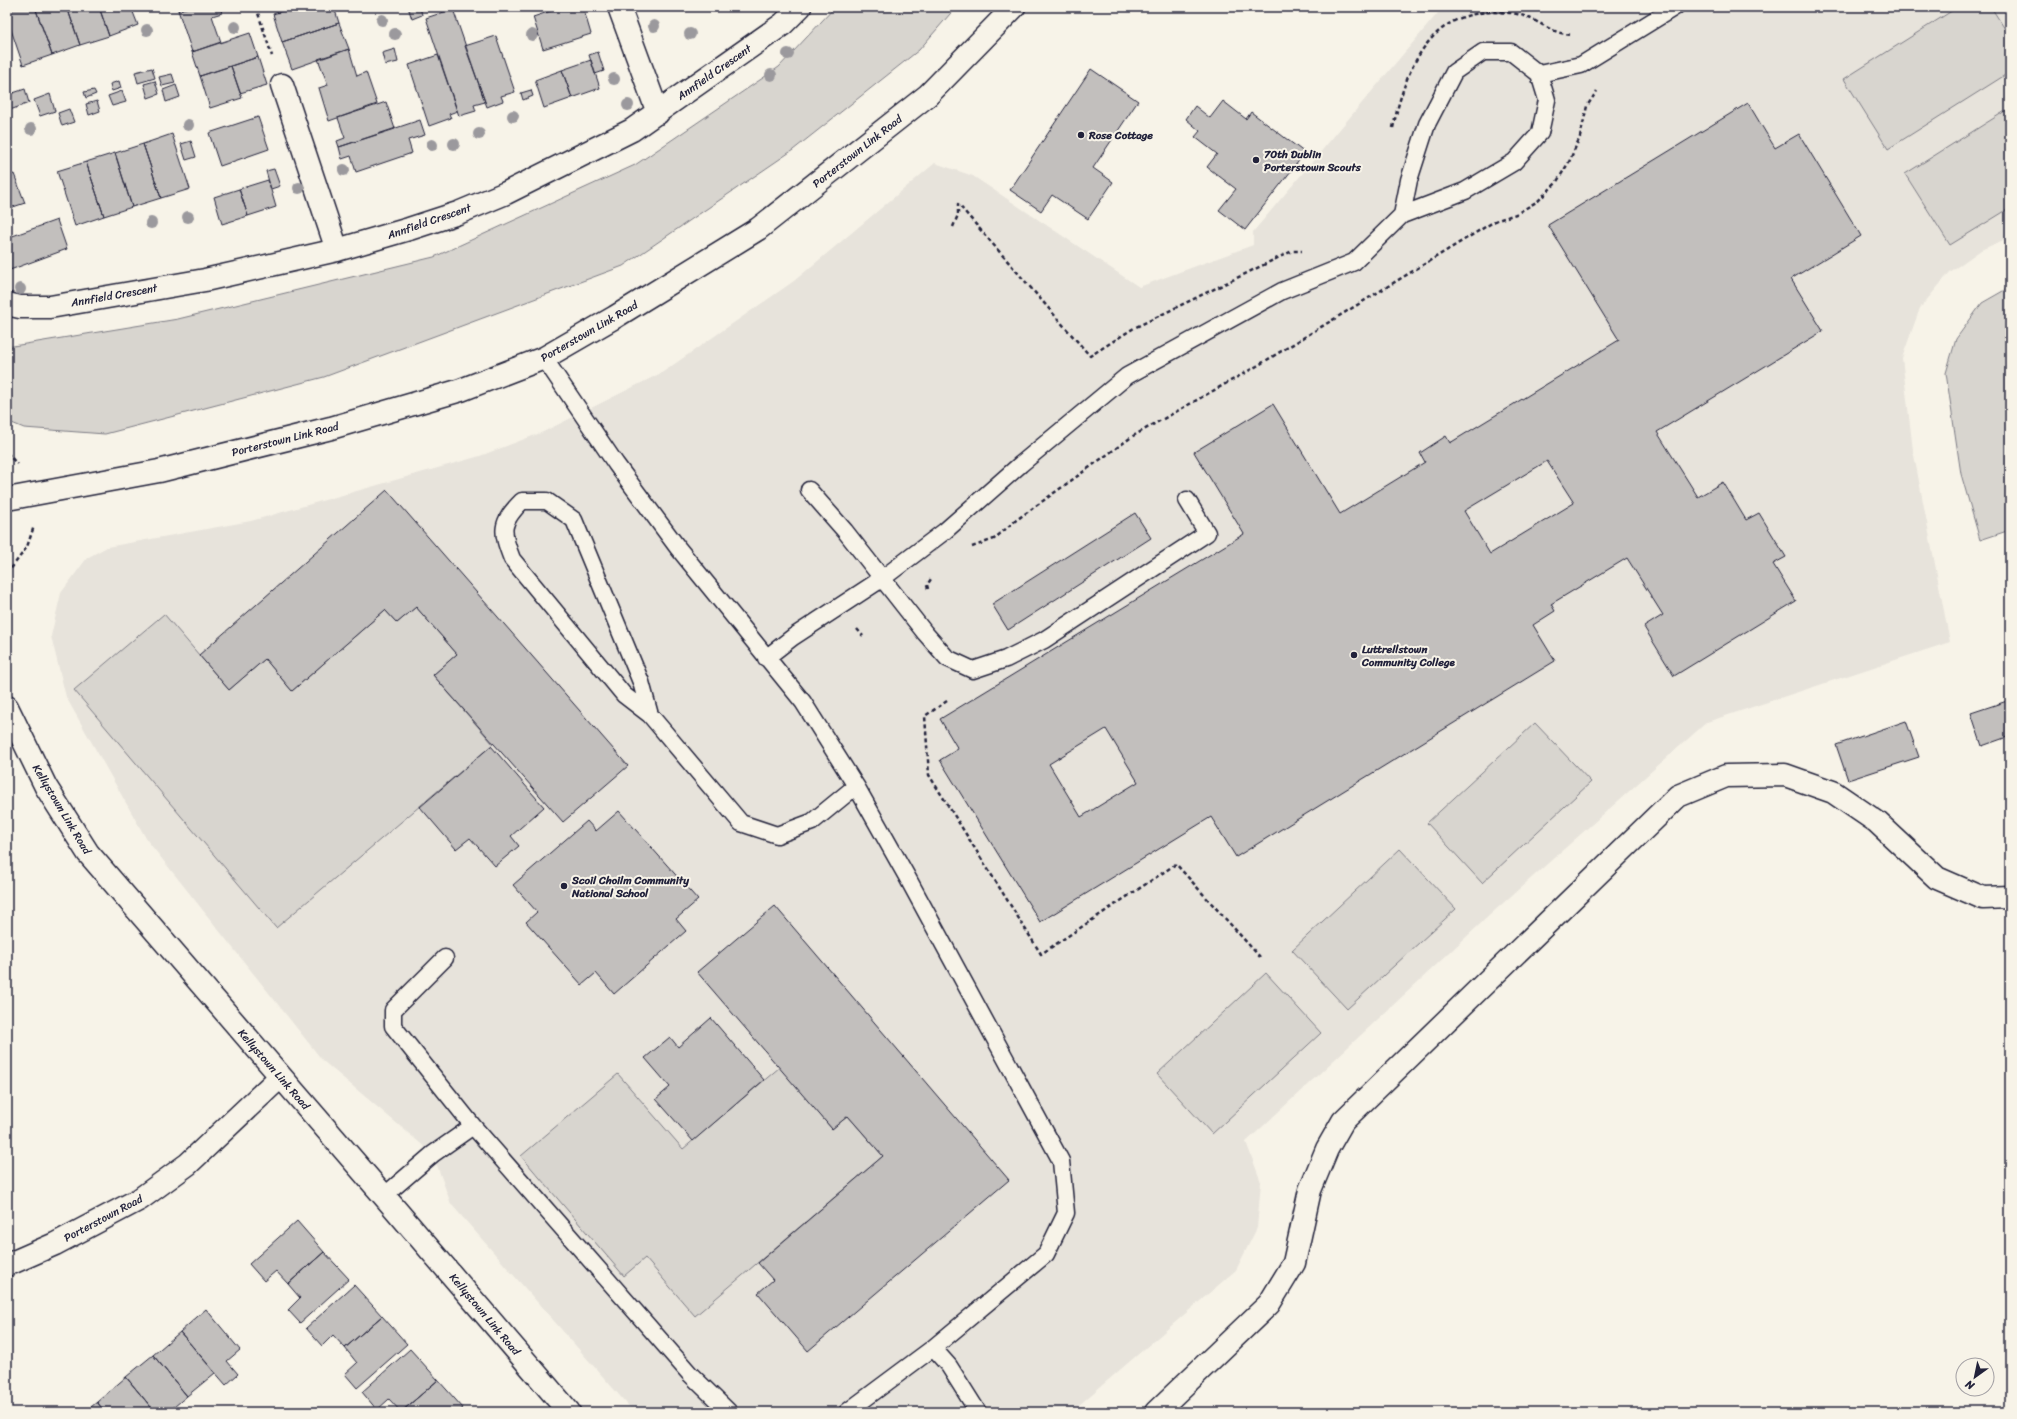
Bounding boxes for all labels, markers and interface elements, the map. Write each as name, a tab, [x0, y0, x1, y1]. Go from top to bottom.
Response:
street label: Annfield Crescent	[672, 39, 756, 106]
street label: Porterstown Link Road	[808, 109, 907, 193]
place label: Rose Cottage	[1088, 126, 1153, 145]
marker: Rose Cottage	[1076, 130, 1086, 140]
place label: 70th Dublin Porterstown Scouts	[1264, 145, 1362, 177]
marker: 70th Dublin Porterstown Scouts	[1251, 155, 1261, 165]
street label: Annfield Crescent	[384, 198, 474, 245]
street label: Annfield Crescent	[68, 278, 159, 313]
street label: Porterstown Link Road	[537, 295, 643, 367]
street label: Porterstown Link Road	[230, 417, 342, 462]
place label: Luttrellstown Community College	[1361, 640, 1456, 672]
marker: Luttrellstown Community College	[1349, 650, 1359, 660]
street label: Kellystown Link Road	[27, 760, 97, 859]
place label: Scoil Choilm Community National School	[571, 871, 689, 903]
marker: Scoil Choilm Community National School	[559, 881, 569, 891]
street label: Kellystown Link Road	[233, 1024, 315, 1115]
street label: Porterstown Road	[60, 1189, 147, 1247]
street label: Kellystown Link Road	[444, 1269, 526, 1361]
north arrow	[1955, 1357, 1995, 1397]
text: N	[1961, 1375, 1979, 1396]

